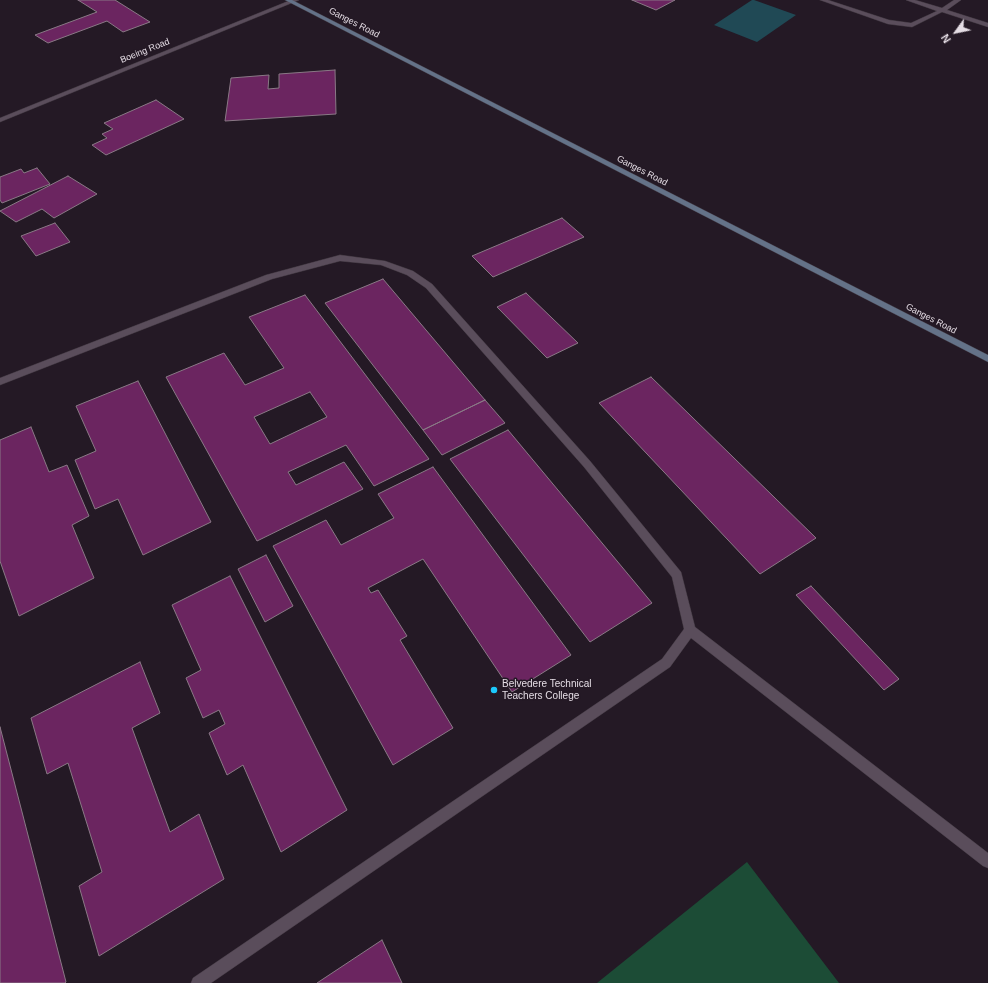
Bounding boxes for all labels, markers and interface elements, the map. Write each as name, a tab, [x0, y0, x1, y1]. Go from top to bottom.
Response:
street label: Ganges Road	[327, 6, 381, 40]
north arrow	[936, 12, 976, 52]
text: N	[939, 32, 953, 45]
street label: Boeing Road	[119, 36, 171, 66]
street label: Ganges Road	[615, 154, 669, 188]
street label: Ganges Road	[904, 302, 958, 336]
place label: Belvedere Technical Teachers College	[502, 678, 591, 702]
marker: Belvedere Technical Teachers College	[489, 685, 499, 695]

